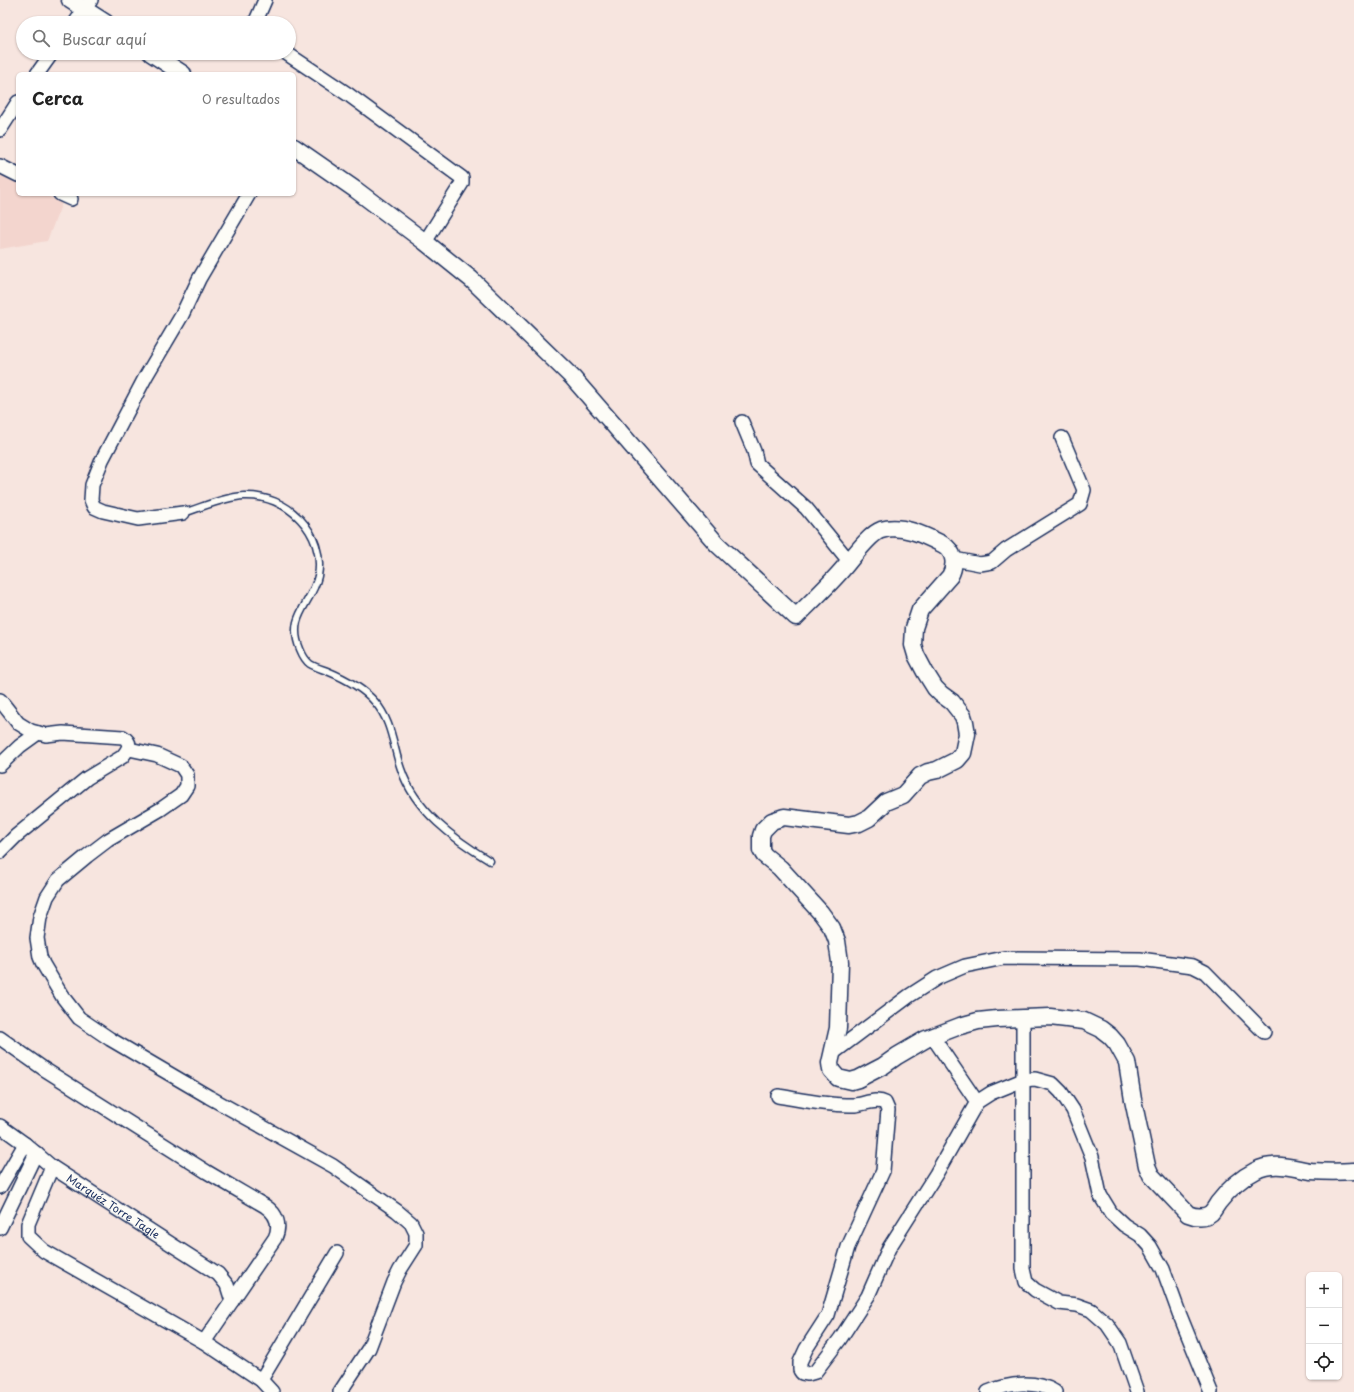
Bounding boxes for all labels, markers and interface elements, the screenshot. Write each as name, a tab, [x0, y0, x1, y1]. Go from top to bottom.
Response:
search box	[16, 16, 296, 60]
icon: search	[30, 27, 52, 49]
text: Buscar aquí	[62, 27, 146, 50]
text: Cerca	[32, 85, 83, 111]
text: 0 resultados	[202, 89, 280, 108]
street label: Marquéz Torre Tagle	[63, 1170, 164, 1243]
map controls	[1306, 1272, 1342, 1380]
button: +	[1306, 1272, 1342, 1308]
button: −	[1306, 1308, 1342, 1344]
button: locate	[1306, 1344, 1342, 1380]

